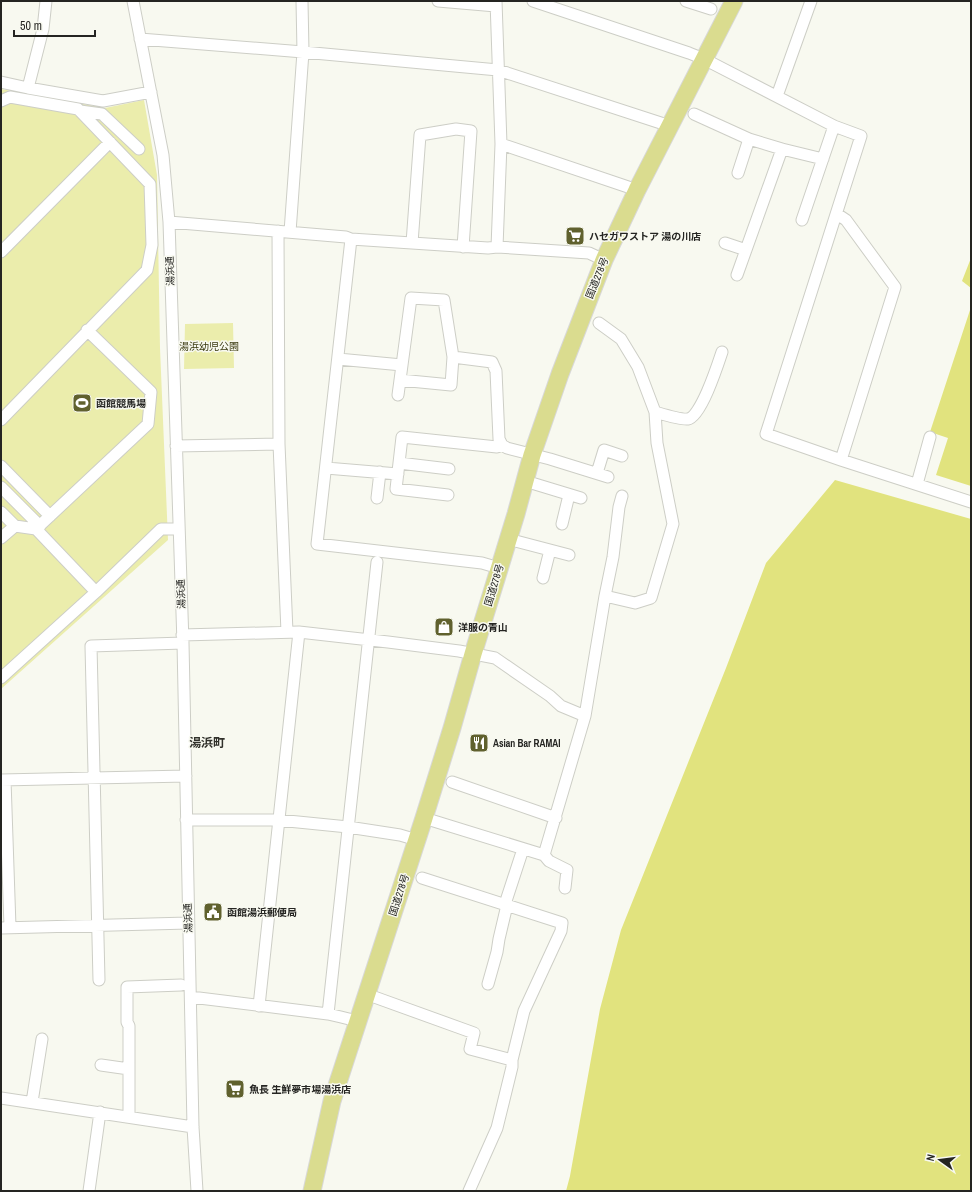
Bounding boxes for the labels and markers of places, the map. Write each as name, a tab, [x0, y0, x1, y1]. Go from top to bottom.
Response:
supermarket icon: ハセガワストア 湯の川店	[564, 225, 586, 247]
place label: ハセガワストア 湯の川店	[589, 230, 701, 243]
sports icon: 函館競馬場	[71, 392, 93, 414]
place label: 函館競馬場	[96, 397, 146, 410]
shop icon: 洋服の青山	[433, 616, 455, 638]
place label: 洋服の青山	[458, 621, 508, 634]
restaurant icon: Asian Bar RAMAI	[468, 732, 490, 754]
place label: Asian Bar RAMAI	[493, 737, 560, 750]
public building icon: 函館湯浜郵便局	[202, 901, 224, 923]
place label: 函館湯浜郵便局	[227, 906, 297, 919]
supermarket icon: 魚長 生鮮夢市場湯浜店	[224, 1078, 246, 1100]
place label: 魚長 生鮮夢市場湯浜店	[249, 1083, 351, 1096]

